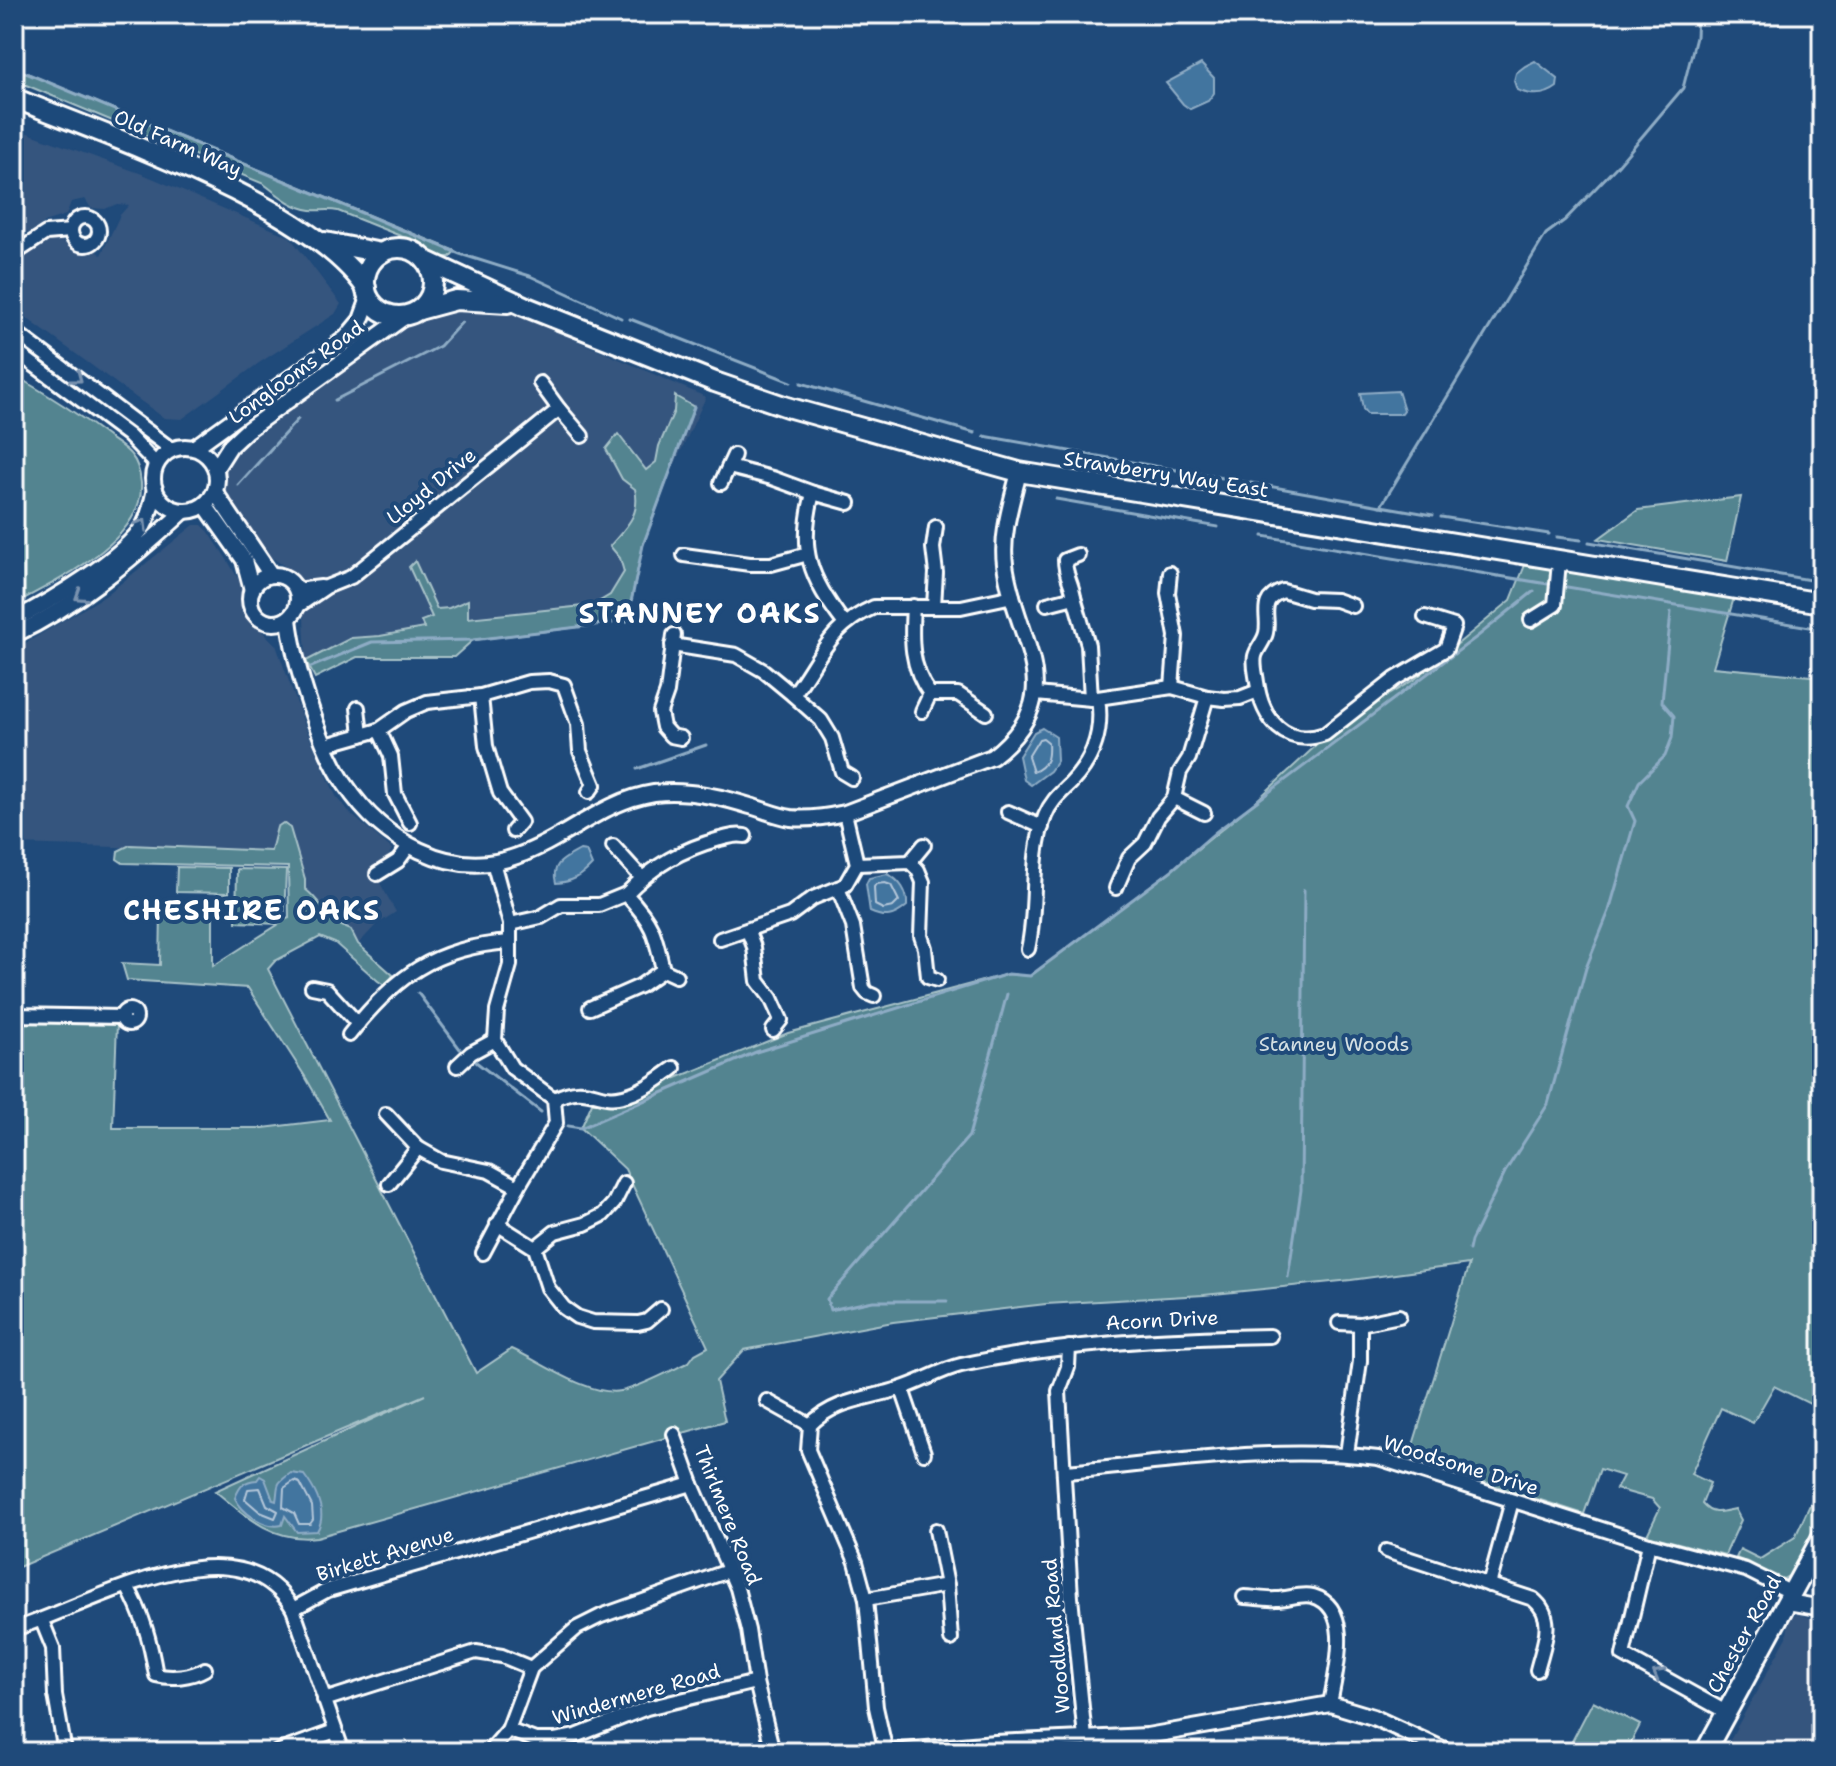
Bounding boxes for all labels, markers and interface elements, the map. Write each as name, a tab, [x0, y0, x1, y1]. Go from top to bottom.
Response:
street label: Old Farm Way	[110, 103, 246, 183]
street label: Longlooms Road	[223, 314, 369, 430]
one-way arrow	[68, 368, 83, 382]
street label: Lloyd Drive	[381, 442, 481, 530]
street label: Strawberry Way East	[1062, 445, 1270, 503]
one-way arrow	[133, 519, 148, 533]
one-way arrow	[75, 587, 89, 602]
district label: STANNEY OAKS	[578, 594, 822, 632]
district label: CHESHIRE OAKS	[123, 891, 381, 929]
park label: Stanney Woods	[1259, 1031, 1409, 1057]
street label: Acorn Drive	[1105, 1304, 1219, 1336]
street label: Woodsome Drive	[1380, 1429, 1542, 1501]
street label: Thirlmere Road	[688, 1441, 768, 1589]
street label: Birkett Avenue	[313, 1521, 457, 1587]
street label: Woodland Road	[1036, 1557, 1076, 1715]
street label: Chester Road	[1701, 1570, 1787, 1697]
street label: Windermere Road	[549, 1657, 723, 1730]
one-way arrow	[1652, 1669, 1666, 1684]

